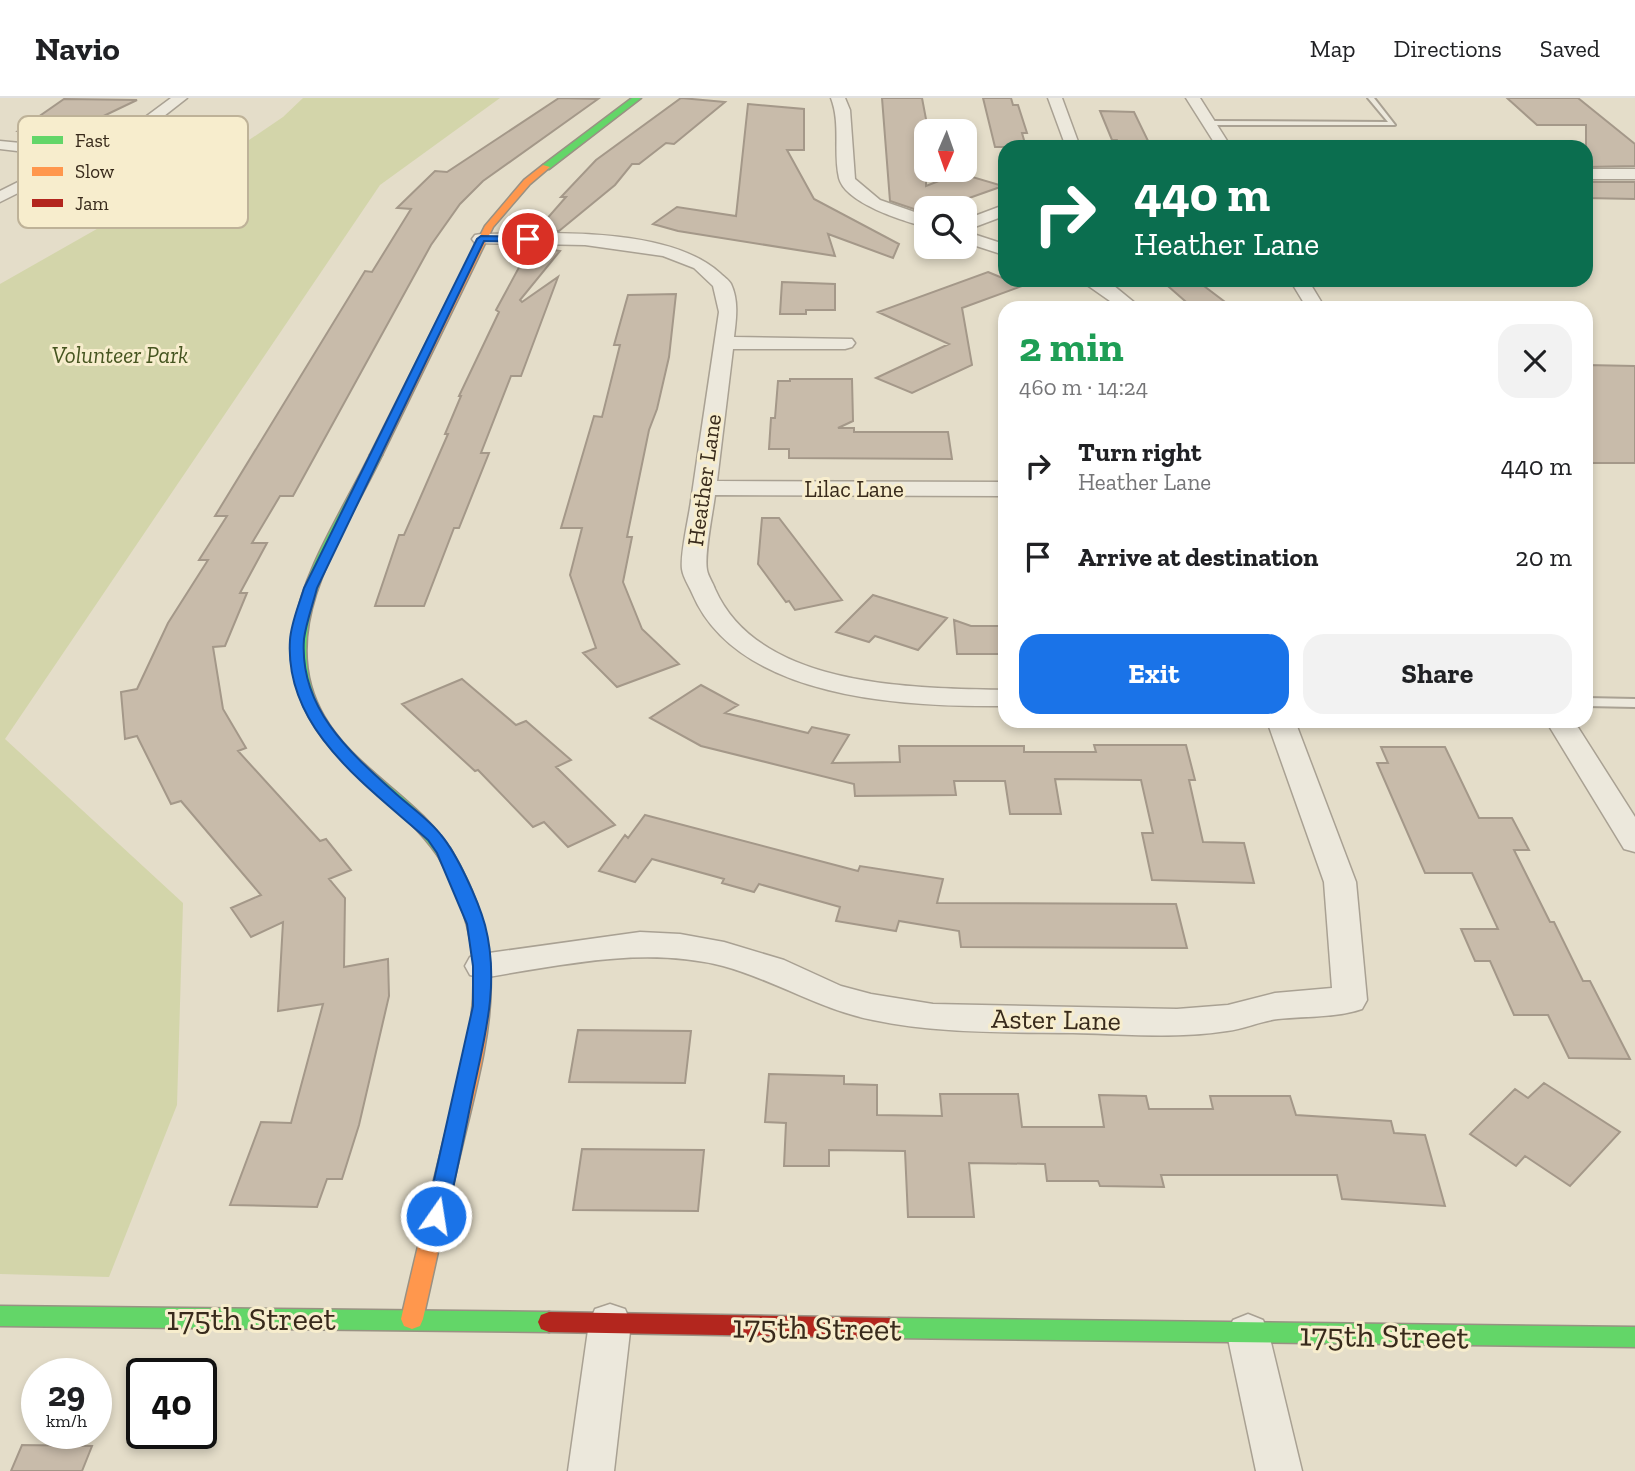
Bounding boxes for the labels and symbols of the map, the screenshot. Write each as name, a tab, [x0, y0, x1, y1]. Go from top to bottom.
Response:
legend	[18, 116, 248, 228]
north arrow	[914, 119, 976, 182]
text: Fast	[75, 129, 110, 152]
text: Slow	[75, 160, 115, 183]
text: Jam	[75, 192, 109, 215]
pin	[498, 209, 558, 269]
park label: Volunteer Park	[52, 341, 188, 369]
street label: Heather Lane	[681, 412, 727, 548]
street label: Lilac Lane	[804, 475, 904, 503]
street label: Aster Lane	[991, 1002, 1121, 1037]
position arrow	[399, 1179, 473, 1253]
street label: 175th Street	[166, 1299, 336, 1338]
street label: 175th Street	[732, 1307, 903, 1348]
street label: 175th Street	[1299, 1315, 1470, 1356]
speed limit sign: 40	[126, 1358, 217, 1449]

